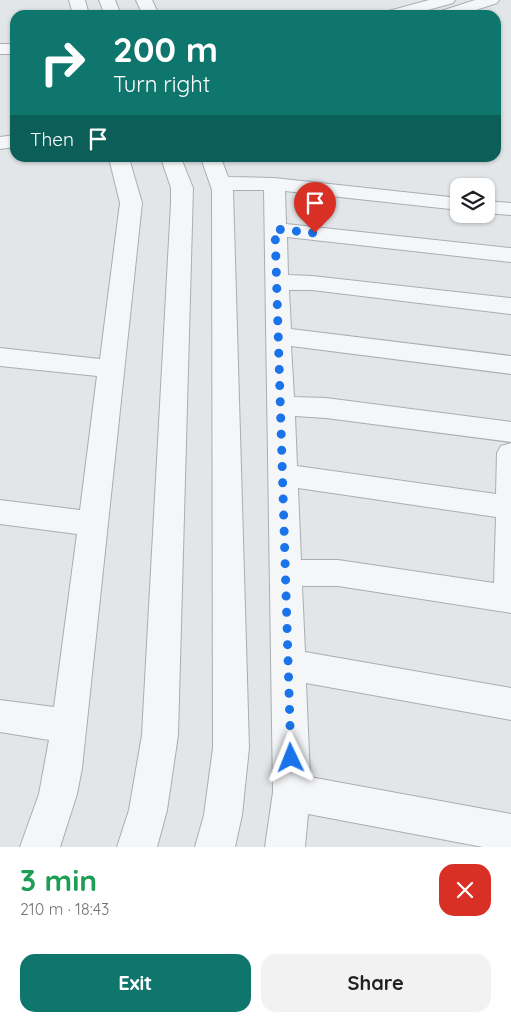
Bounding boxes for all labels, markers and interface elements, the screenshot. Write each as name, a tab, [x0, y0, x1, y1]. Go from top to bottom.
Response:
text: 200 m	[113, 27, 218, 71]
icon: right	[30, 30, 95, 95]
text: Turn right	[113, 70, 210, 98]
icon: arrive	[84, 125, 112, 153]
text: Then	[30, 127, 74, 151]
map controls	[450, 178, 495, 223]
button: layers	[450, 178, 495, 223]
pin	[294, 182, 336, 233]
icon: arrive	[301, 189, 329, 217]
position arrow	[264, 731, 316, 783]
text: 3 min	[20, 861, 97, 899]
button: close	[439, 864, 491, 916]
text: 210 m · 18:43	[20, 899, 110, 919]
button: Exit	[20, 954, 251, 1012]
button: Share	[261, 954, 491, 1012]

